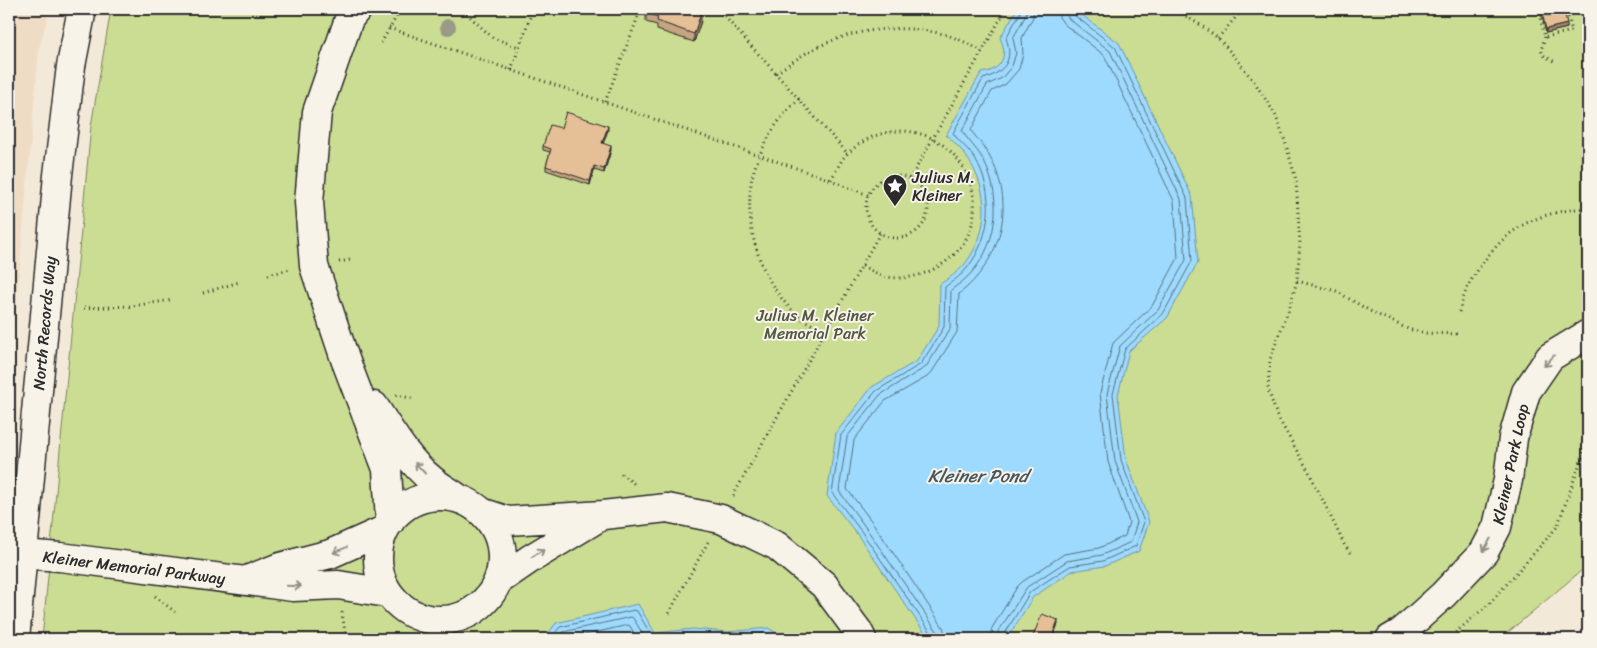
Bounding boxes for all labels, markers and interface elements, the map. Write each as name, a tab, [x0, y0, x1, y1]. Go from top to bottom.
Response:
place label: Julius M. Kleiner	[911, 163, 975, 210]
place icon: Julius M. Kleiner	[882, 173, 908, 207]
street label: North Records Way	[24, 254, 65, 391]
park label: Julius M. Kleiner Memorial Park	[755, 301, 875, 348]
one-way arrow	[1543, 355, 1554, 368]
street label: Kleiner Park Loop	[1484, 400, 1538, 527]
water label: Kleiner Pond	[928, 460, 1033, 492]
one-way arrow	[414, 462, 426, 474]
one-way arrow	[1482, 537, 1492, 552]
street label: Kleiner Memorial Parkway	[41, 542, 228, 593]
one-way arrow	[333, 546, 348, 555]
one-way arrow	[531, 548, 545, 558]
one-way arrow	[286, 581, 302, 591]

